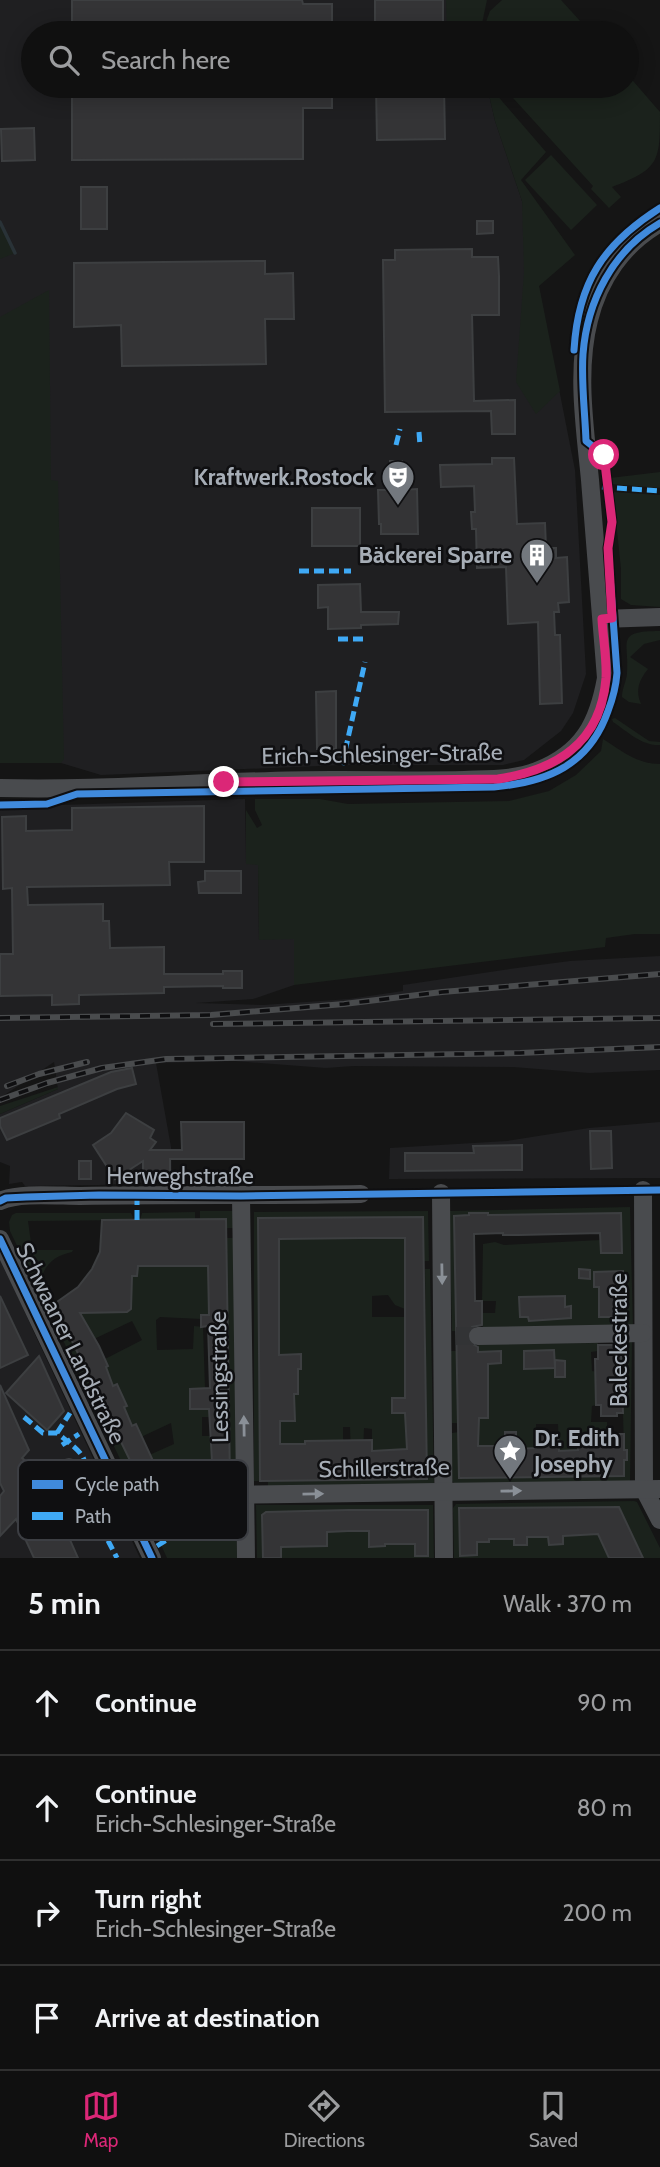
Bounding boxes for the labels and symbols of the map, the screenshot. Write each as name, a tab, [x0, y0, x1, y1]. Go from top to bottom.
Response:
route start	[588, 439, 619, 470]
theatre icon: Kraftwerk.Rostock	[379, 458, 417, 507]
place label: Kraftwerk.Rostock	[193, 463, 375, 491]
building icon: Bäckerei Sparre	[518, 536, 556, 585]
place label: Bäckerei Sparre	[359, 541, 512, 569]
street label: Erich-Schlesinger-Straße	[261, 738, 503, 770]
route end	[208, 766, 239, 797]
street label: Herweghstraße	[106, 1162, 254, 1190]
street label: Schwaaner Landstraße	[10, 1238, 132, 1448]
one-way arrow	[436, 1263, 448, 1285]
street label: Baleckestraße	[605, 1273, 633, 1407]
street label: Lessingstraße	[204, 1311, 234, 1443]
one-way arrow	[238, 1415, 250, 1437]
place label: Dr. Edith Josephy	[533, 1424, 620, 1478]
place icon: Dr. Edith Josephy	[491, 1432, 529, 1481]
street label: Schillerstraße	[318, 1453, 450, 1483]
legend	[18, 1460, 248, 1540]
text: Cycle path	[75, 1473, 159, 1496]
one-way arrow	[500, 1485, 522, 1497]
one-way arrow	[303, 1488, 325, 1499]
text: Path	[75, 1505, 111, 1528]

